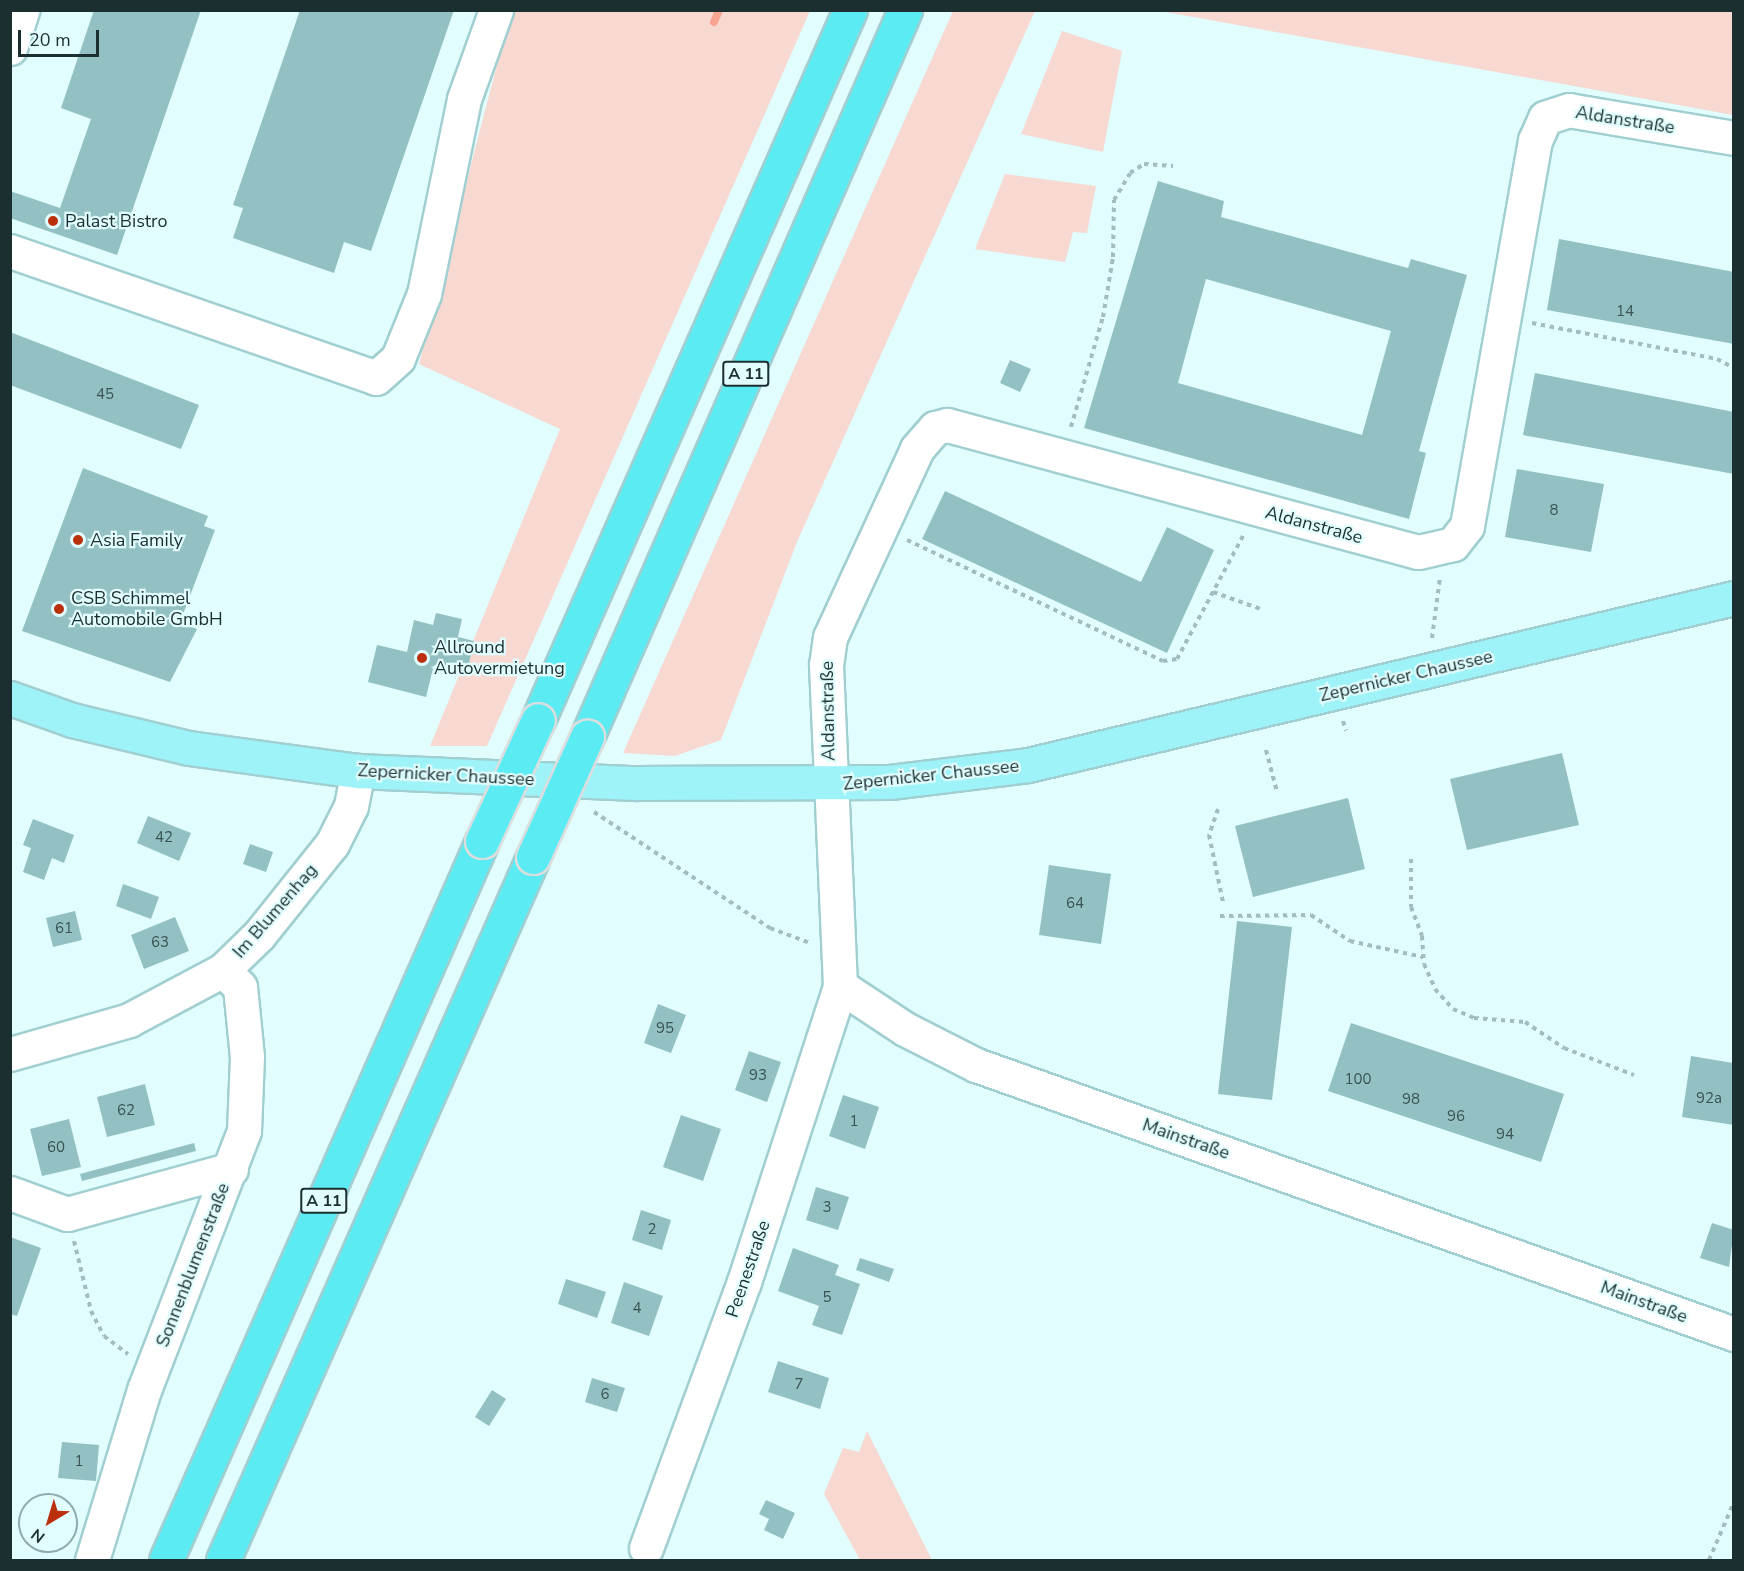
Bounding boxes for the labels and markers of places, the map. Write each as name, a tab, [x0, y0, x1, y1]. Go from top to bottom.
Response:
place label: Palast Bistro	[65, 210, 167, 232]
marker: Palast Bistro	[46, 214, 60, 228]
place label: Asia Family	[90, 529, 183, 551]
marker: Asia Family	[71, 533, 85, 547]
place label: CSB Schimmel Automobile GmbH	[71, 588, 223, 630]
marker: CSB Schimmel Automobile GmbH	[52, 602, 66, 616]
place label: Allround Autovermietung	[434, 637, 565, 680]
marker: Allround Autovermietung	[415, 651, 429, 665]

